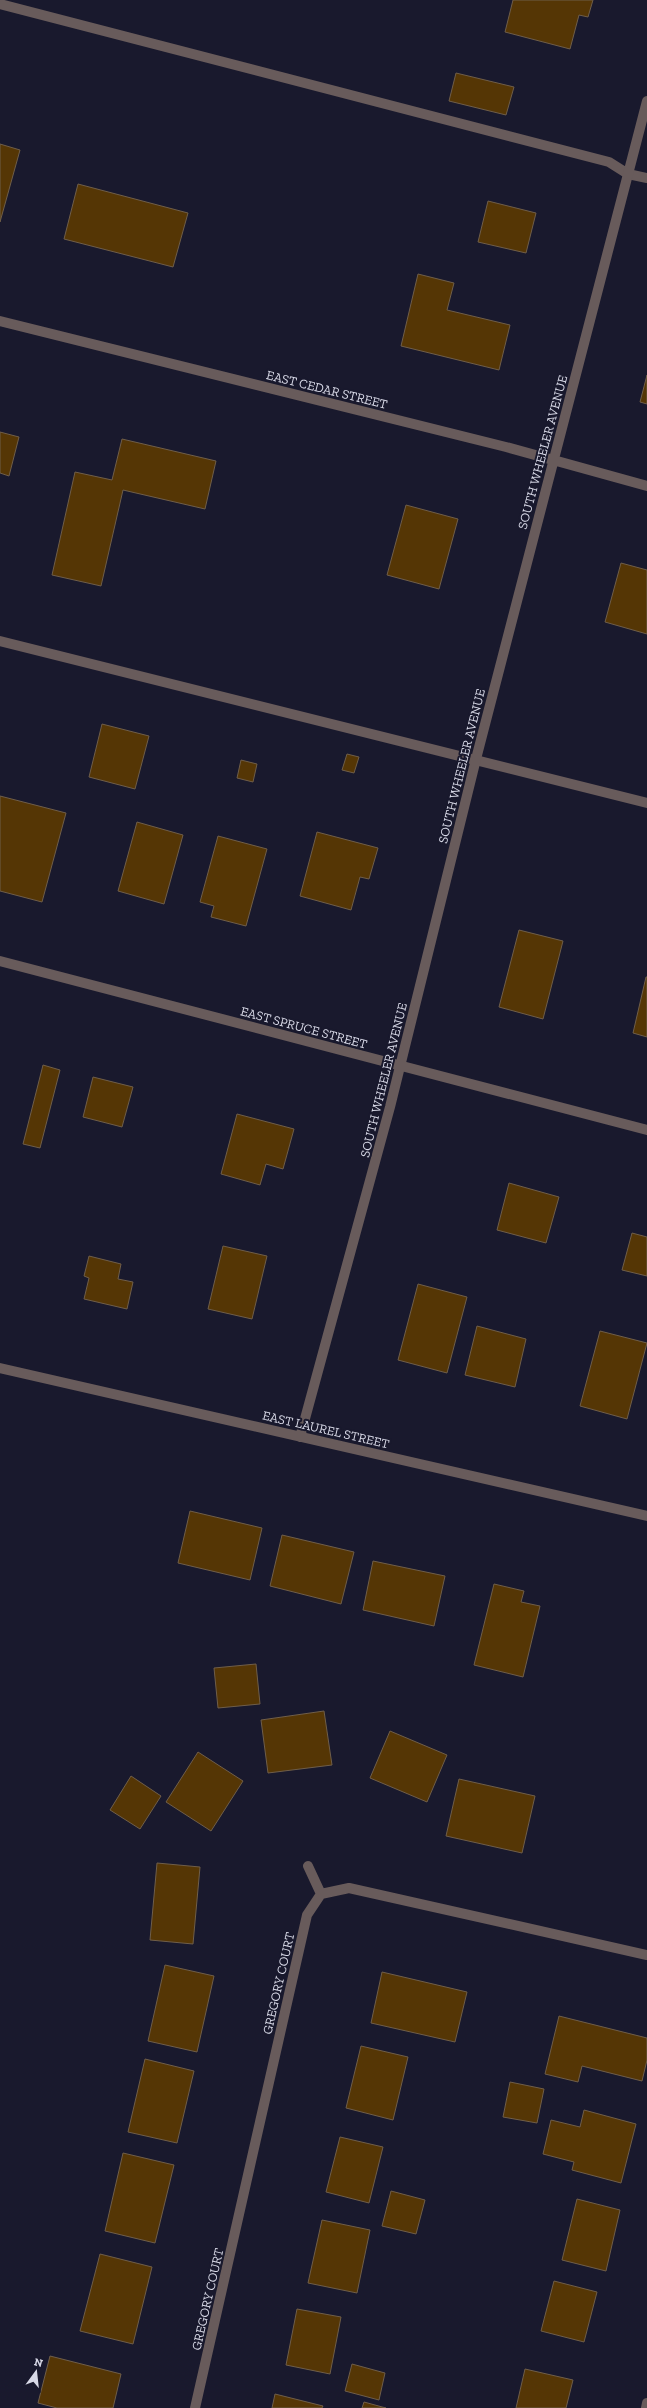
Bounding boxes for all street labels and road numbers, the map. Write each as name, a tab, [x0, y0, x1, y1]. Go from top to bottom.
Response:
street label: EAST CEDAR STREET	[265, 367, 389, 412]
street label: SOUTH WHEELER AVENUE	[515, 373, 570, 531]
street label: SOUTH WHEELER AVENUE	[435, 687, 488, 845]
street label: SOUTH WHEELER AVENUE	[357, 1001, 410, 1159]
street label: EAST SPRUCE STREET	[239, 1003, 369, 1052]
street label: EAST LAUREL STREET	[261, 1408, 391, 1451]
street label: GREGORY COURT	[259, 1931, 298, 2036]
street label: GREGORY COURT	[188, 2247, 227, 2352]

